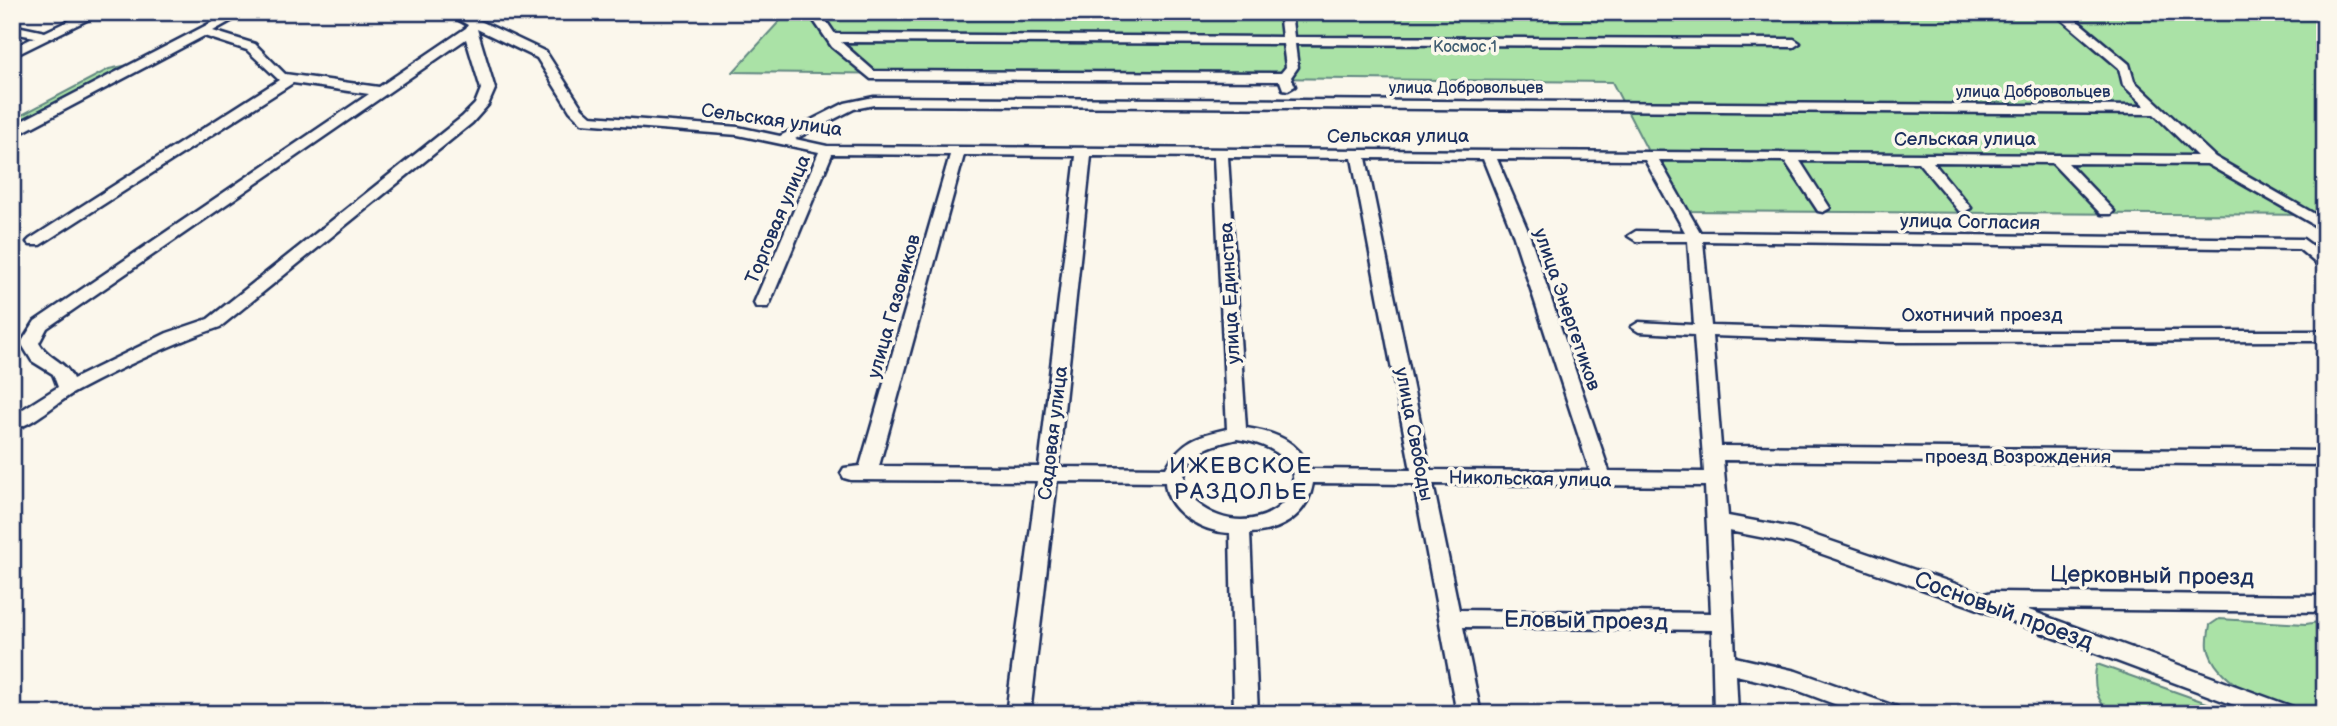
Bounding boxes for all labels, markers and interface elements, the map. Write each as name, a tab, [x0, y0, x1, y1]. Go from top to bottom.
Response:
park label: Космос 1	[1433, 38, 1497, 57]
street label: улица Добровольцев	[1389, 79, 1544, 98]
street label: улица Добровольцев	[1956, 83, 2111, 102]
street label: Сельская улица	[700, 99, 844, 142]
street label: Сельская улица	[1327, 125, 1469, 148]
street label: Сельская улица	[1894, 128, 2036, 151]
street label: Торговая улица	[741, 152, 816, 288]
street label: улица Согласия	[1900, 210, 2040, 235]
street label: улица Единства	[1215, 221, 1246, 365]
street label: улица Энергетиков	[1528, 226, 1605, 394]
street label: улица Газовиков	[863, 232, 926, 381]
street label: Охотничий проезд	[1901, 304, 2063, 327]
street label: Садовая улица	[1034, 365, 1073, 502]
street label: улица Свободы	[1389, 366, 1438, 503]
street label: проезд Возрождения	[1925, 446, 2111, 469]
district label: ИЖЕВСКОЕ РАЗДОЛЬЕ	[1169, 452, 1313, 506]
street label: Никольская улица	[1448, 467, 1612, 492]
street label: Церковный проезд	[2050, 560, 2254, 592]
street label: Сосновый проезд	[1911, 566, 2097, 656]
street label: Еловый проезд	[1504, 606, 1668, 636]

